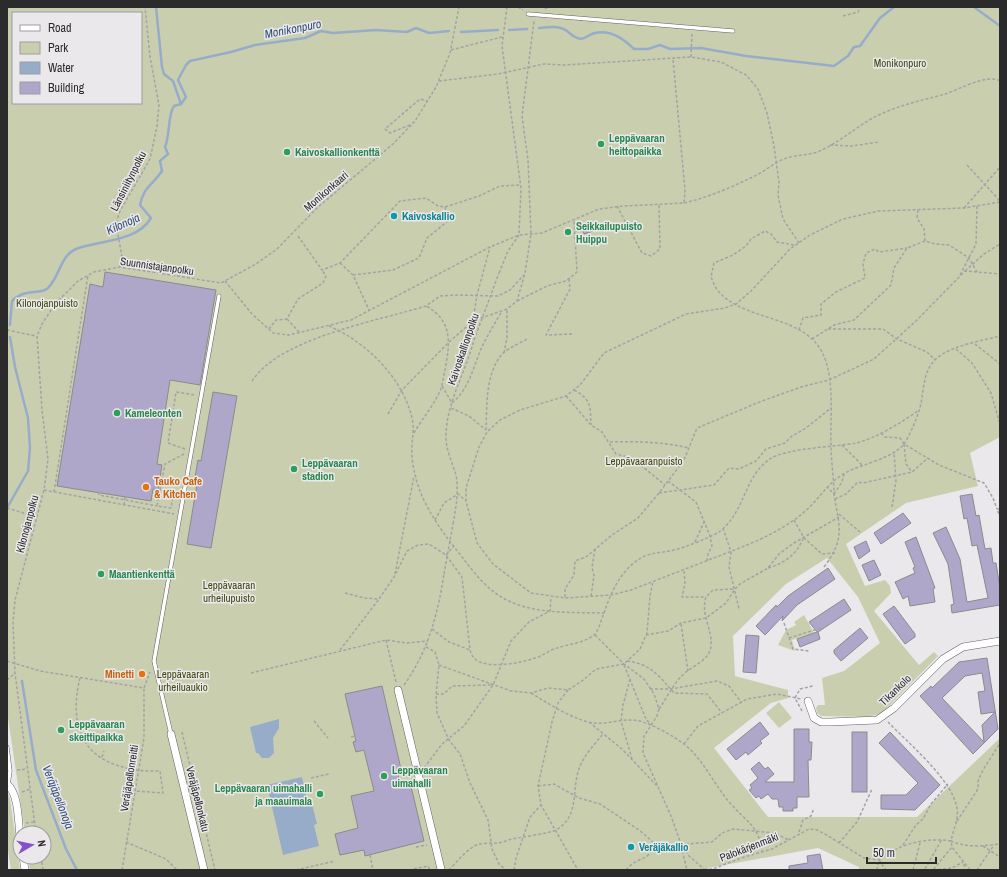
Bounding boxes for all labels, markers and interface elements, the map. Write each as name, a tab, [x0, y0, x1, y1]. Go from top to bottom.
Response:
legend	[12, 12, 142, 104]
water label: Monikonpuro	[263, 16, 323, 42]
text: Road	[48, 20, 72, 36]
text: Park	[48, 40, 68, 56]
park label: Monikonpuro	[874, 56, 926, 70]
text: Water	[48, 60, 75, 76]
text: Building	[48, 80, 85, 96]
place label: Leppävaaran heittopaikka	[609, 131, 665, 158]
marker: Leppävaaran heittopaikka	[596, 139, 606, 149]
place label: Kaivoskallionkenttä	[295, 145, 380, 159]
marker: Kaivoskallionkenttä	[282, 147, 292, 157]
street label: Länsiniitynpolku	[107, 149, 149, 213]
street label: Monikonkaari	[301, 168, 351, 214]
water label: Kilonoja	[104, 209, 143, 239]
place label: Kaivoskallio	[402, 209, 455, 223]
marker: Kaivoskallio	[389, 211, 399, 221]
place label: Seikkailupuisto Huippu	[576, 219, 643, 246]
marker: Seikkailupuisto Huippu	[563, 227, 573, 237]
street label: Suunnistajanpolku	[119, 254, 195, 278]
park label: Kilonojanpuisto	[16, 296, 78, 310]
street label: Kaivoskallionpolku	[444, 311, 482, 387]
place label: Kameleonten	[125, 406, 182, 420]
marker: Kameleonten	[112, 408, 122, 418]
park label: Leppävaaranpuisto	[605, 454, 683, 468]
place label: Leppävaaran stadion	[302, 456, 358, 483]
marker: Leppävaaran stadion	[289, 464, 299, 474]
place label: Tauko Cafe & Kitchen	[154, 474, 202, 501]
marker: Tauko Cafe & Kitchen	[141, 482, 151, 492]
street label: Kilonojanpolku	[13, 494, 41, 554]
place label: Maantienkenttä	[109, 567, 175, 581]
marker: Maantienkenttä	[96, 569, 106, 579]
park label: Leppävaaran urheilupuisto	[203, 578, 255, 605]
place label: Minetti	[105, 667, 134, 681]
park label: Leppävaaran urheiluaukio	[157, 667, 209, 694]
marker: Minetti	[137, 669, 147, 679]
street label: Tikankolo	[876, 671, 914, 709]
place label: Leppävaaran skeittipaikka	[69, 717, 125, 744]
marker: Leppävaaran skeittipaikka	[56, 725, 66, 735]
street label: Veräjäpellonreitti	[117, 743, 141, 813]
water label: Veräjäpellonoja	[38, 763, 78, 832]
place label: Leppävaaran uimahalli	[392, 763, 448, 790]
street label: Veräjäpellonkatu	[183, 765, 213, 833]
marker: Leppävaaran uimahalli	[379, 771, 389, 781]
place label: Leppävaaran uimahalli ja maauimala	[215, 781, 312, 808]
marker: Leppävaaran uimahalli ja maauimala	[315, 789, 325, 799]
north arrow	[12, 825, 52, 865]
street label: Palokärjenmäki	[717, 829, 781, 865]
text: N	[34, 839, 49, 848]
scale bar	[867, 839, 936, 865]
place label: Veräjäkallio	[639, 840, 689, 854]
marker: Veräjäkallio	[626, 842, 636, 852]
text: 50 m	[873, 845, 895, 861]

